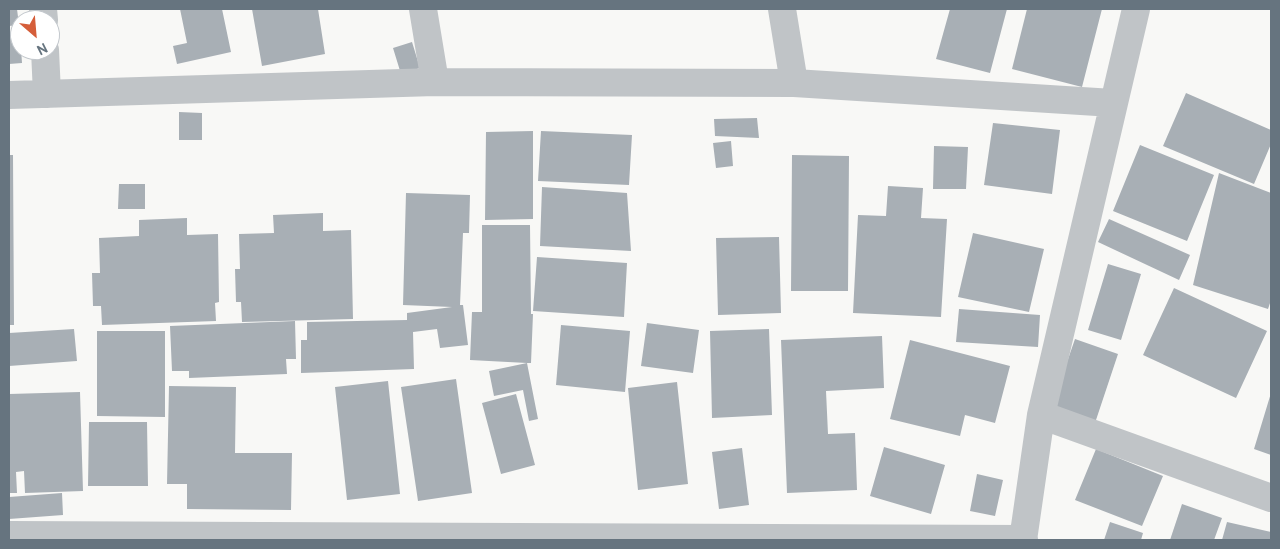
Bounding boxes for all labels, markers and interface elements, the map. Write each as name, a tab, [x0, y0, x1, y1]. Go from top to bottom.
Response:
north arrow	[10, 10, 60, 60]
text: N	[33, 38, 50, 58]

